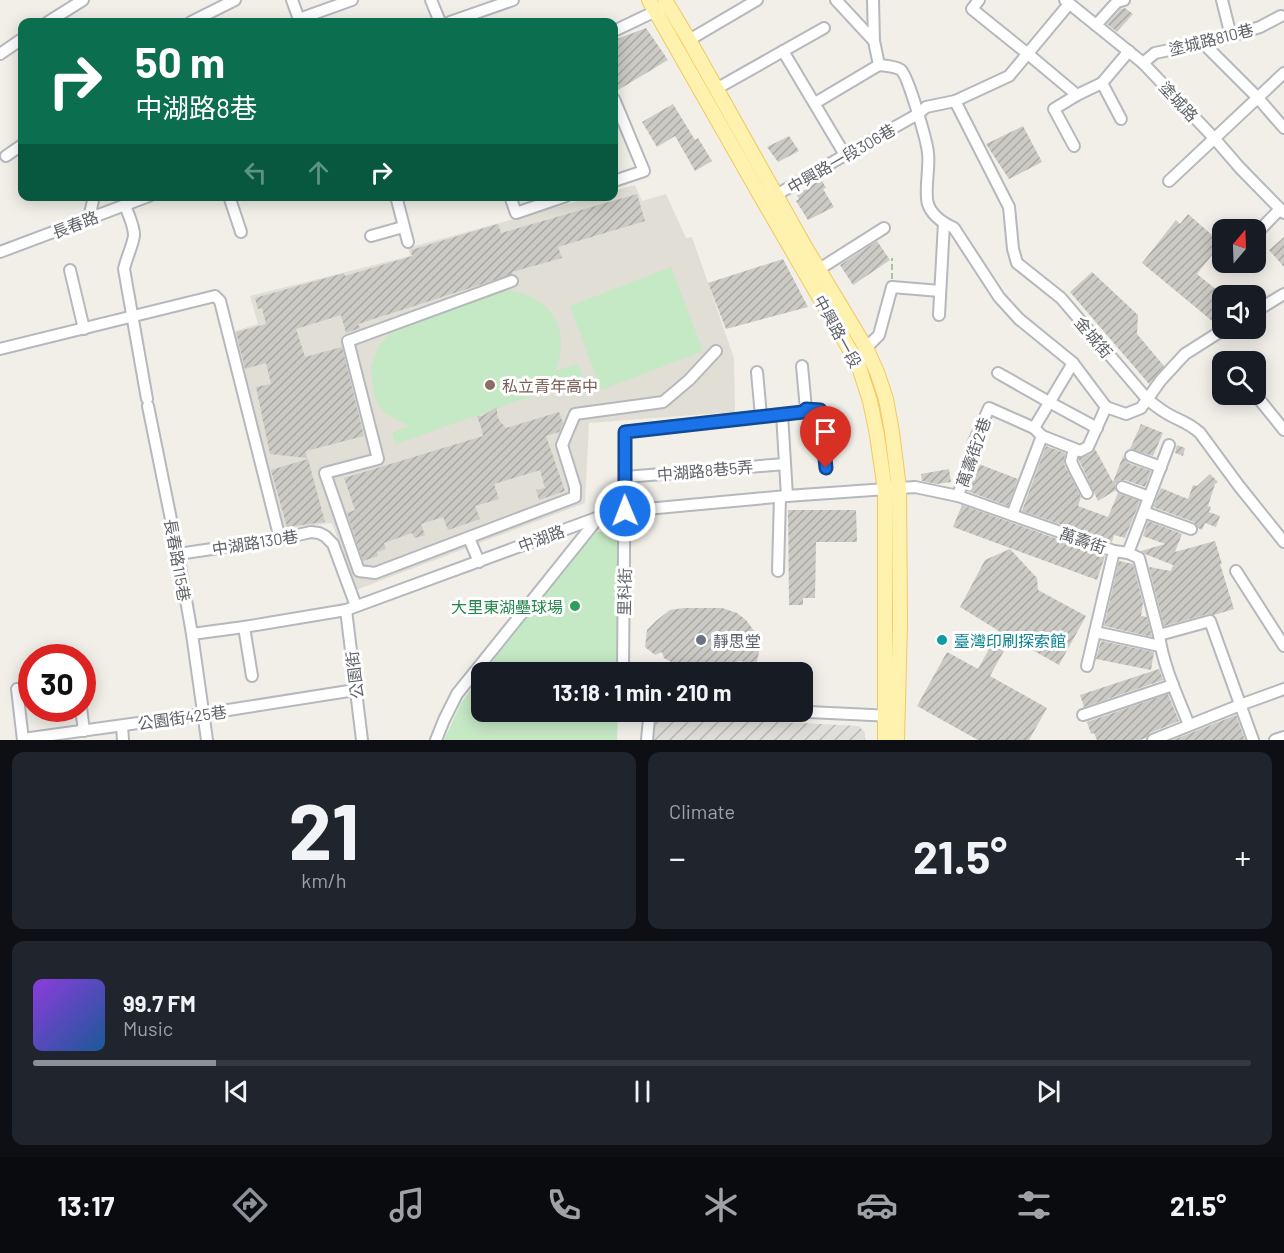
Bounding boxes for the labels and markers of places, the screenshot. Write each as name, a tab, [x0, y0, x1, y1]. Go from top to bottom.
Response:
place label: 私立青年高中	[502, 376, 598, 395]
marker: 私立青年高中	[483, 378, 497, 392]
pin	[800, 406, 851, 468]
place label: 大里東湖壘球場	[451, 597, 563, 616]
marker: 大里東湖壘球場	[568, 599, 582, 613]
place label: 靜思堂	[713, 631, 761, 650]
place label: 臺灣印刷探索館	[954, 631, 1066, 650]
marker: 靜思堂	[694, 633, 708, 647]
marker: 臺灣印刷探索館	[935, 633, 949, 647]

